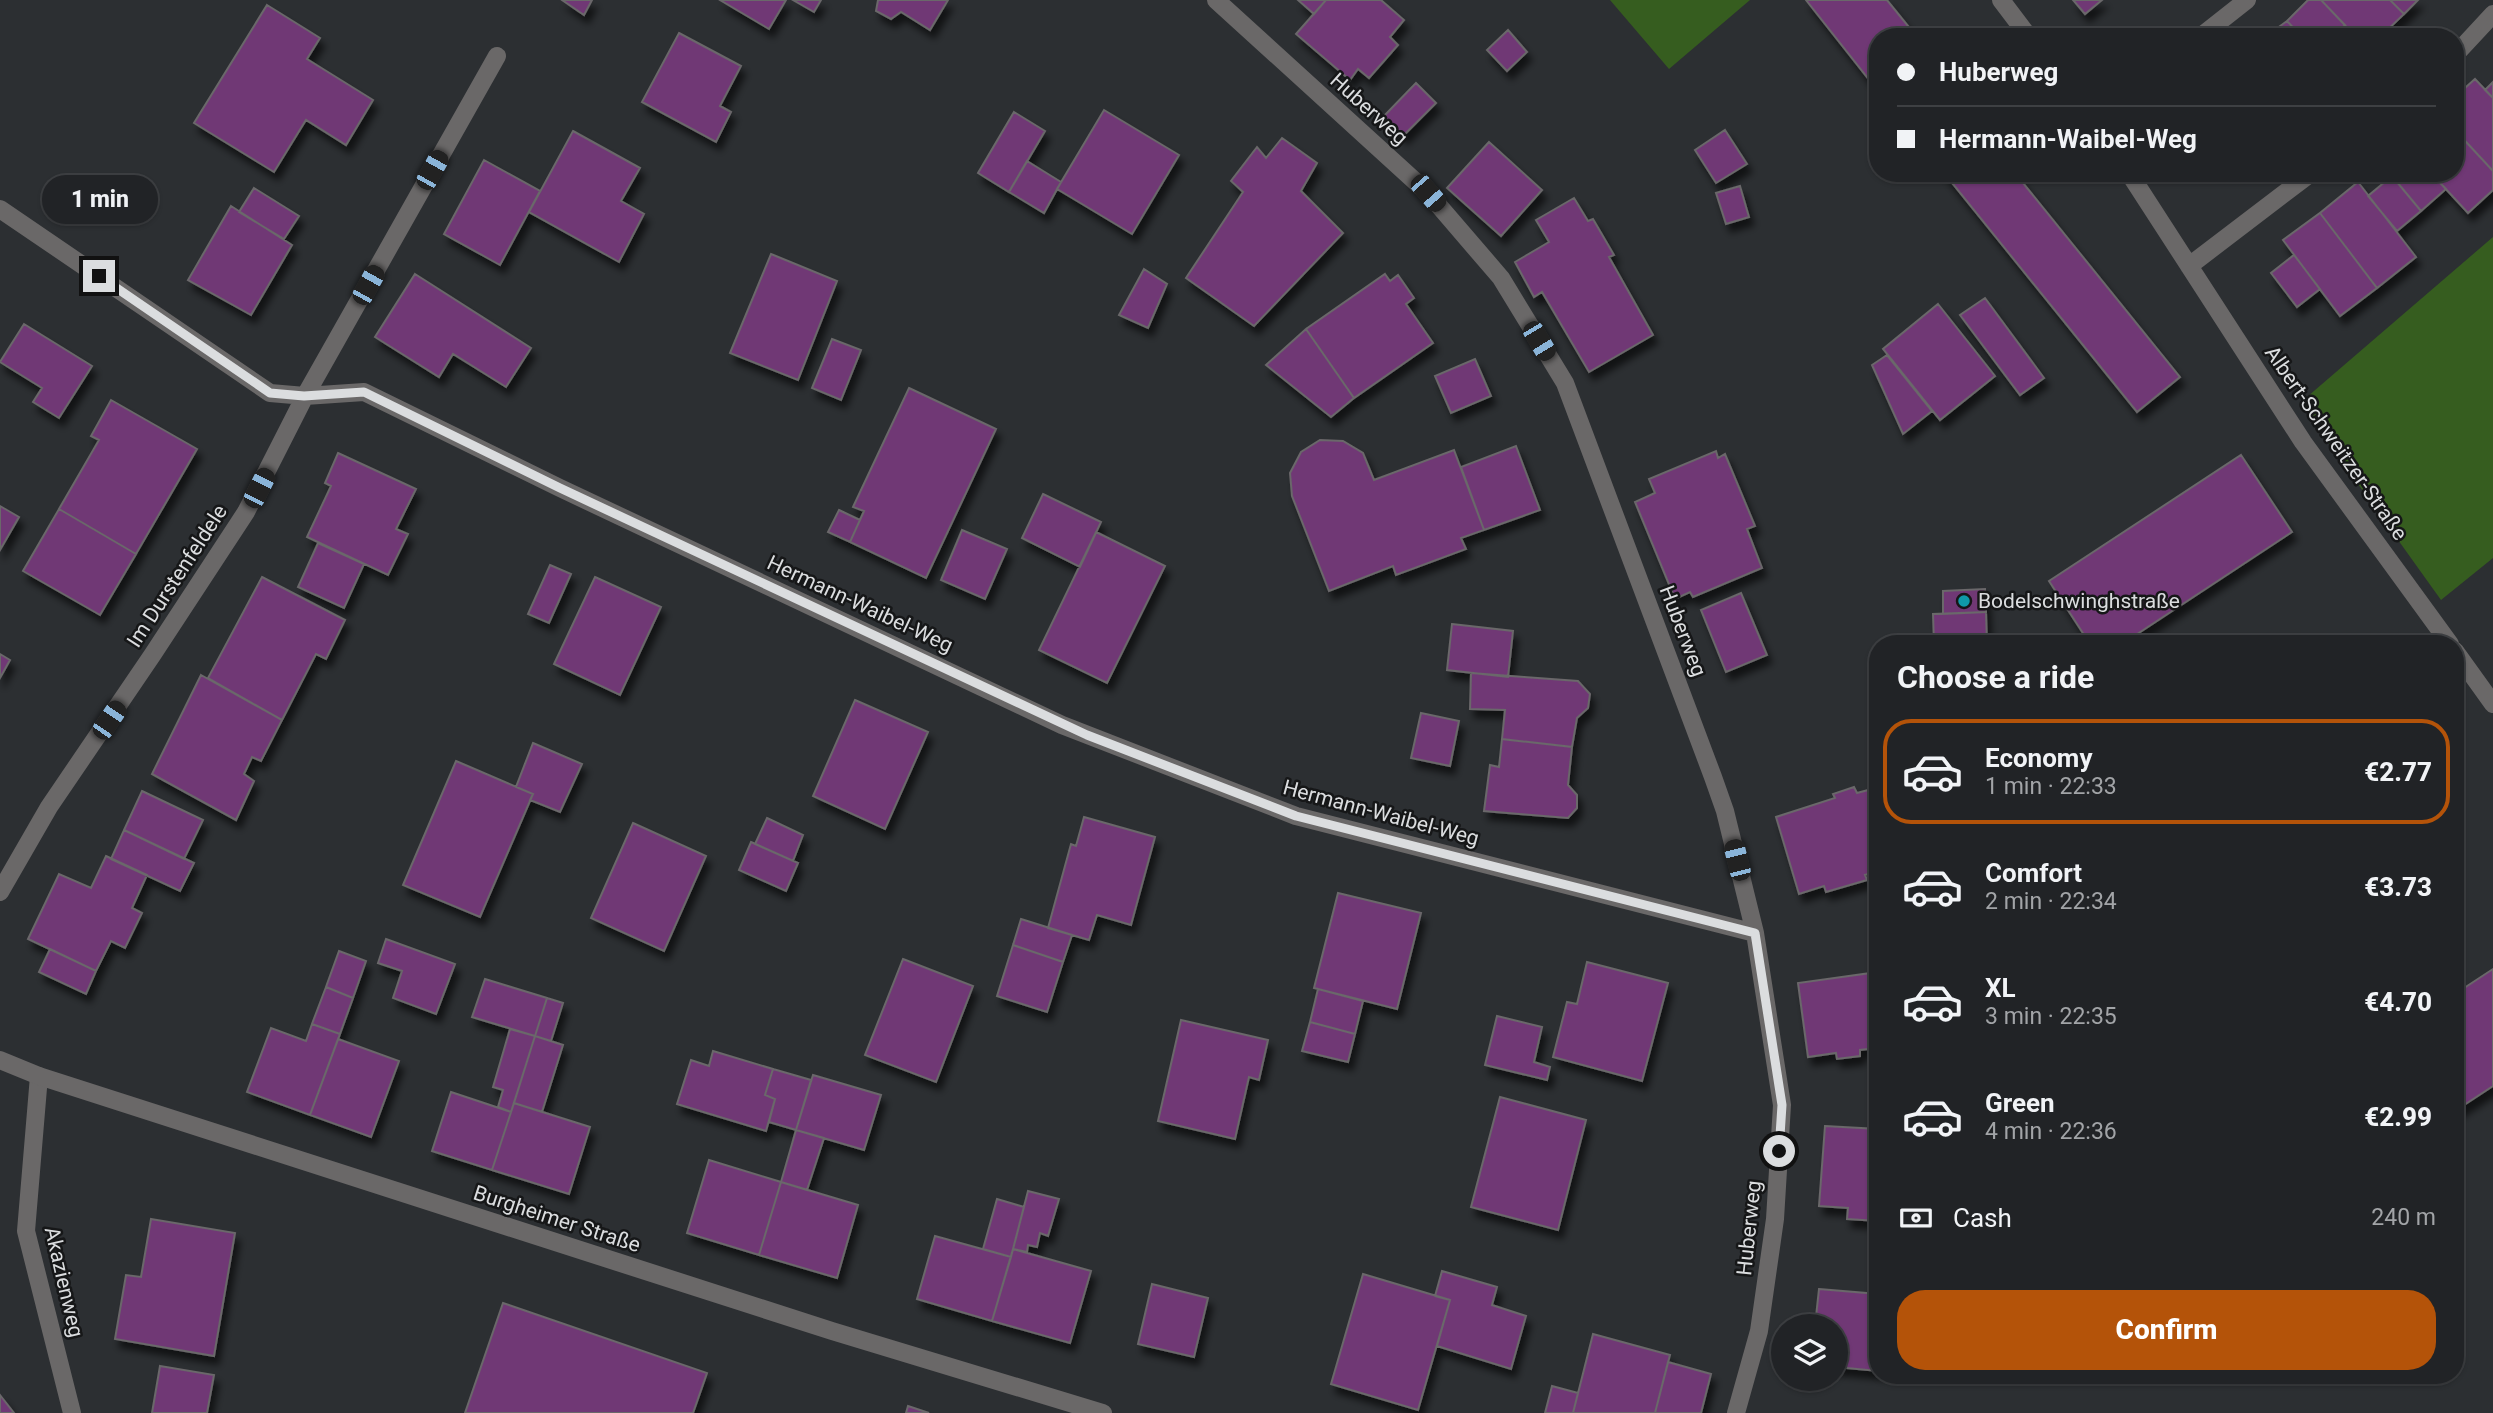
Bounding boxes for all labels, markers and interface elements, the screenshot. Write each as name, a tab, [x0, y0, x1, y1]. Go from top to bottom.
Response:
text: Huberweg	[1939, 57, 2058, 87]
street label: Huberweg	[1325, 68, 1413, 150]
text: Hermann-Waibel-Weg	[1939, 124, 2197, 154]
car	[413, 147, 452, 193]
car	[1407, 170, 1450, 216]
callout: 1 min	[41, 174, 157, 224]
text: 1 min	[71, 186, 129, 213]
route end	[83, 260, 115, 292]
car	[349, 262, 388, 308]
car	[1520, 318, 1559, 364]
street label: Albert-Schweitzer-Straße	[2260, 341, 2412, 545]
car	[241, 465, 278, 511]
street label: Im Durstenfeldele	[122, 500, 232, 652]
street label: Hermann-Waibel-Weg	[763, 550, 957, 658]
street label: Huberweg	[1655, 582, 1711, 680]
place label: Bodelschwinghstraße	[1978, 589, 2180, 613]
marker: Bodelschwinghstraße	[1956, 593, 1972, 609]
text: Choose a ride	[1897, 658, 2094, 696]
car	[89, 697, 130, 743]
icon: car	[1901, 740, 1964, 803]
text: Economy	[1985, 743, 2092, 773]
text: €2.77	[2364, 757, 2432, 787]
text: 1 min · 22:33	[1985, 773, 2117, 800]
street label: Hermann-Waibel-Weg	[1280, 775, 1482, 851]
car	[1722, 837, 1753, 883]
icon: car	[1901, 855, 1964, 918]
text: Comfort	[1985, 858, 2082, 888]
text: €3.73	[2364, 872, 2432, 902]
text: 2 min · 22:34	[1985, 888, 2117, 915]
icon: car	[1901, 970, 1964, 1033]
text: XL	[1985, 973, 2016, 1003]
text: €4.70	[2364, 987, 2432, 1017]
text: 3 min · 22:35	[1985, 1003, 2117, 1030]
icon: car	[1901, 1085, 1964, 1148]
text: Green	[1985, 1088, 2055, 1118]
text: €2.99	[2364, 1102, 2432, 1132]
text: 4 min · 22:36	[1985, 1118, 2117, 1145]
route start	[1763, 1135, 1795, 1167]
street label: Huberweg	[1732, 1179, 1766, 1277]
street label: Burgheimer Straße	[470, 1181, 644, 1257]
icon: cash	[1897, 1199, 1935, 1237]
text: Cash	[1953, 1203, 2012, 1233]
text: 240 m	[2371, 1204, 2436, 1231]
street label: Akazienweg	[40, 1224, 88, 1340]
button: Confirm	[1897, 1290, 2436, 1370]
map controls	[1771, 1314, 1848, 1391]
button: layers	[1771, 1314, 1848, 1391]

